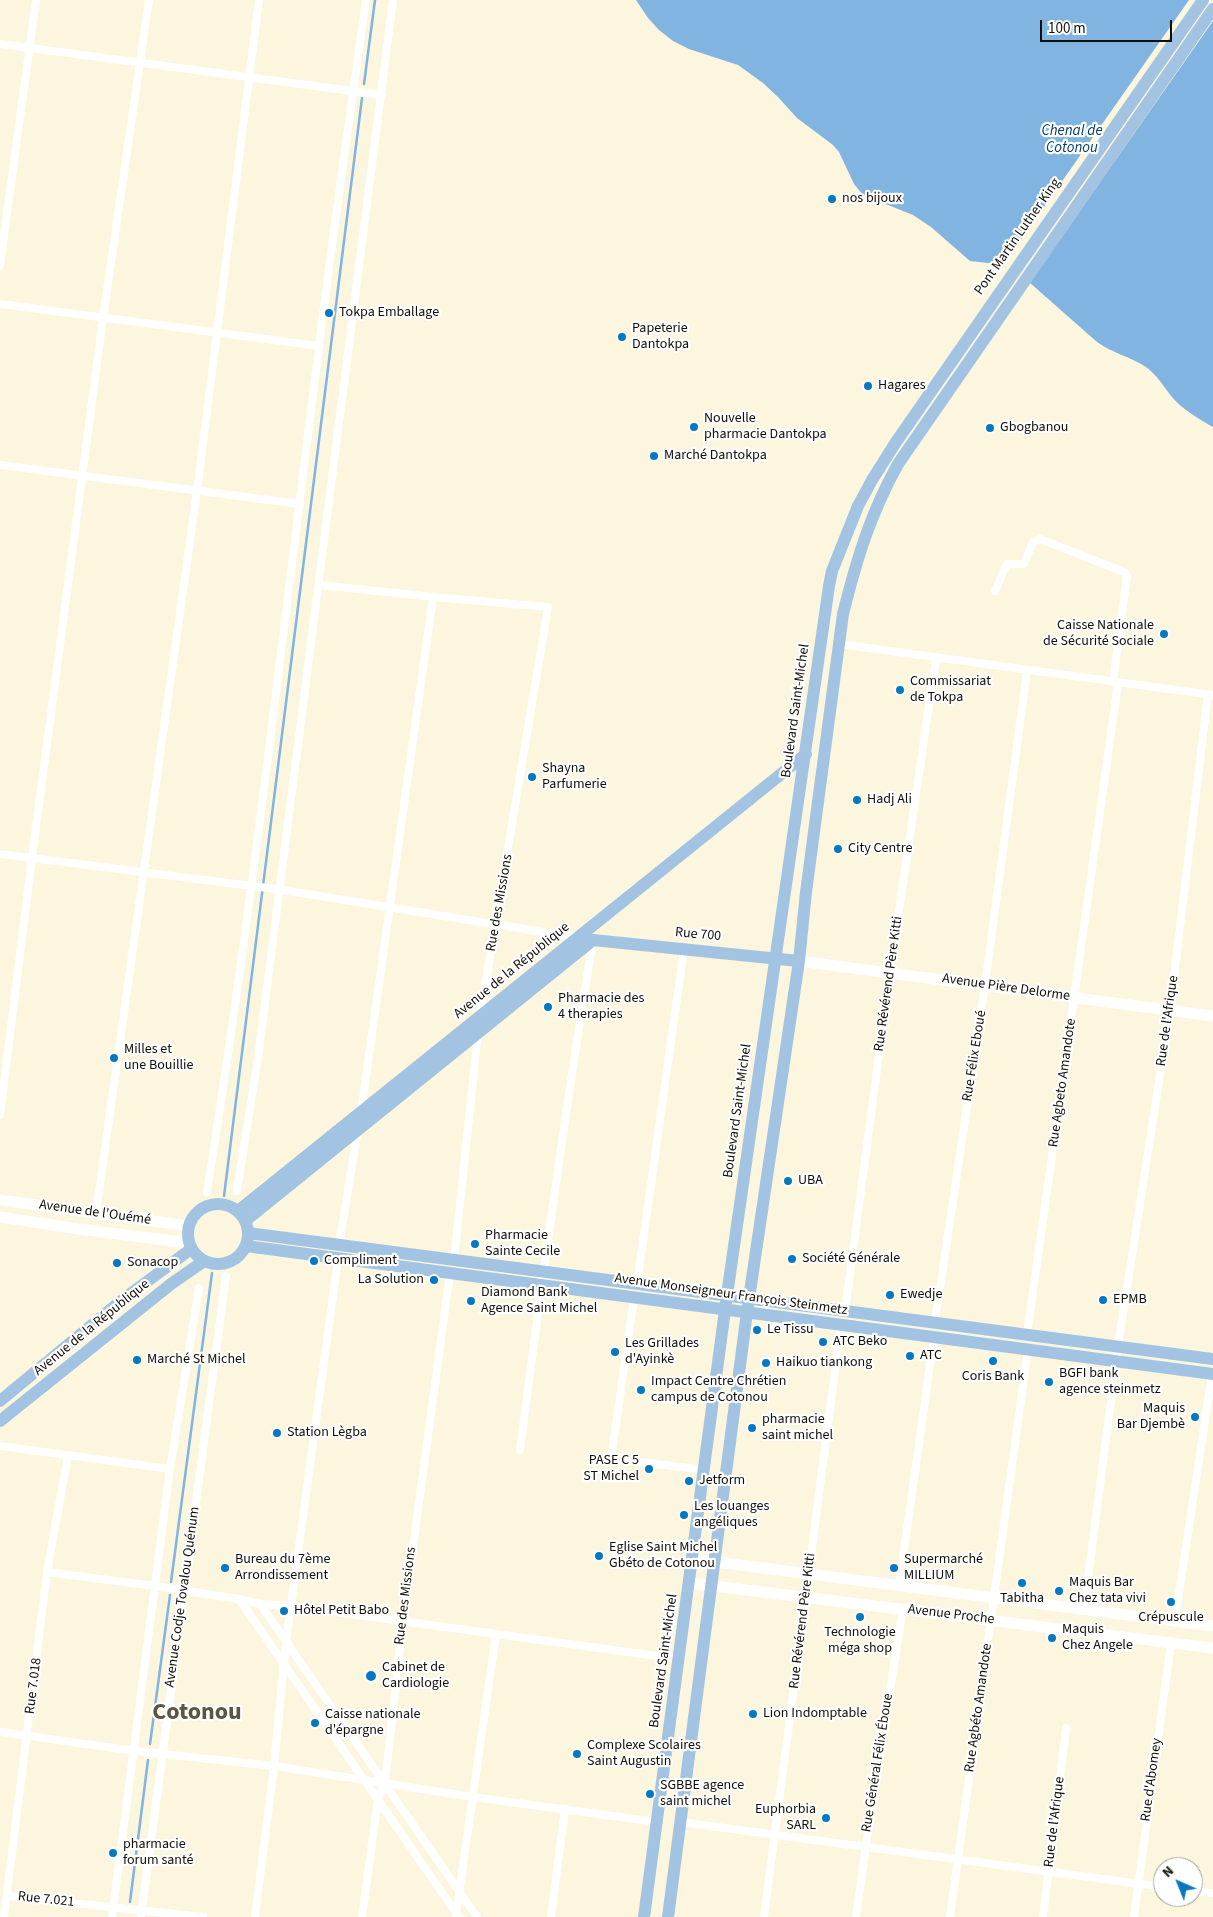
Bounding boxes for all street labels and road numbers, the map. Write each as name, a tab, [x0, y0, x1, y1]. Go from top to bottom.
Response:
street label: Pont Martin Luther King	[971, 175, 1065, 299]
street label: Boulevard Saint-Michel	[778, 643, 814, 779]
street label: Rue des Missions	[483, 853, 517, 953]
street label: Rue Révérend Père Kitti	[871, 915, 907, 1053]
street label: Avenue de la République	[451, 919, 573, 1023]
street label: Rue 700	[674, 925, 722, 945]
street label: Avenue Pière Delorme	[941, 971, 1071, 1005]
street label: Rue de l'Afrique	[1153, 975, 1183, 1067]
street label: Rue Félix Eboué	[959, 1009, 991, 1103]
street label: Rue Agbeto Amandote	[1046, 1017, 1080, 1149]
street label: Boulevard Saint-Michel	[720, 1043, 756, 1179]
street label: Avenue de l'Ouémé	[38, 1197, 152, 1229]
street label: Avenue Monseigneur François Steinmetz	[613, 1270, 849, 1320]
street label: Avenue de la République	[31, 1276, 153, 1380]
street label: Avenue Codje Tovalou Quénum	[162, 1506, 204, 1688]
street label: Rue des Missions	[392, 1546, 420, 1646]
street label: Rue Révérend Père Kitti	[786, 1552, 820, 1690]
street label: Boulevard Saint-Michel	[646, 1593, 682, 1729]
street label: Avenue Proche	[907, 1601, 995, 1629]
street label: Rue Agbéto Amandote	[962, 1642, 996, 1774]
street label: Rue 7.018	[22, 1657, 46, 1715]
street label: Rue Général Félix Éboue	[859, 1692, 897, 1834]
street label: Rue d'Abomey	[1138, 1737, 1166, 1823]
street label: Rue de l'Afrique	[1041, 1776, 1069, 1868]
street label: Rue 7.021	[17, 1889, 75, 1911]

